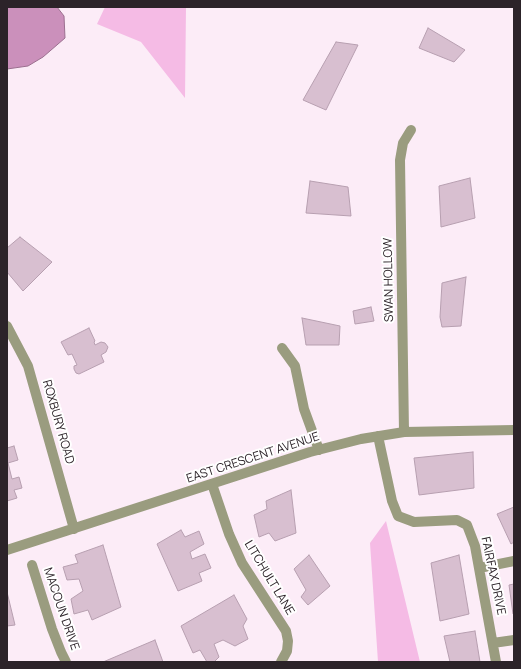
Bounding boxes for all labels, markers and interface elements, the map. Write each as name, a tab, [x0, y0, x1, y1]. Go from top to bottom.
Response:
street label: SWAN HOLLOW	[381, 238, 397, 322]
street label: ROXBURY ROAD	[39, 378, 77, 466]
street label: EAST CRESCENT AVENUE	[185, 430, 321, 486]
street label: FAIRFAX DRIVE	[478, 536, 508, 616]
street label: LITCHULT LANE	[241, 538, 297, 618]
street label: MACOUN DRIVE	[40, 566, 82, 652]

